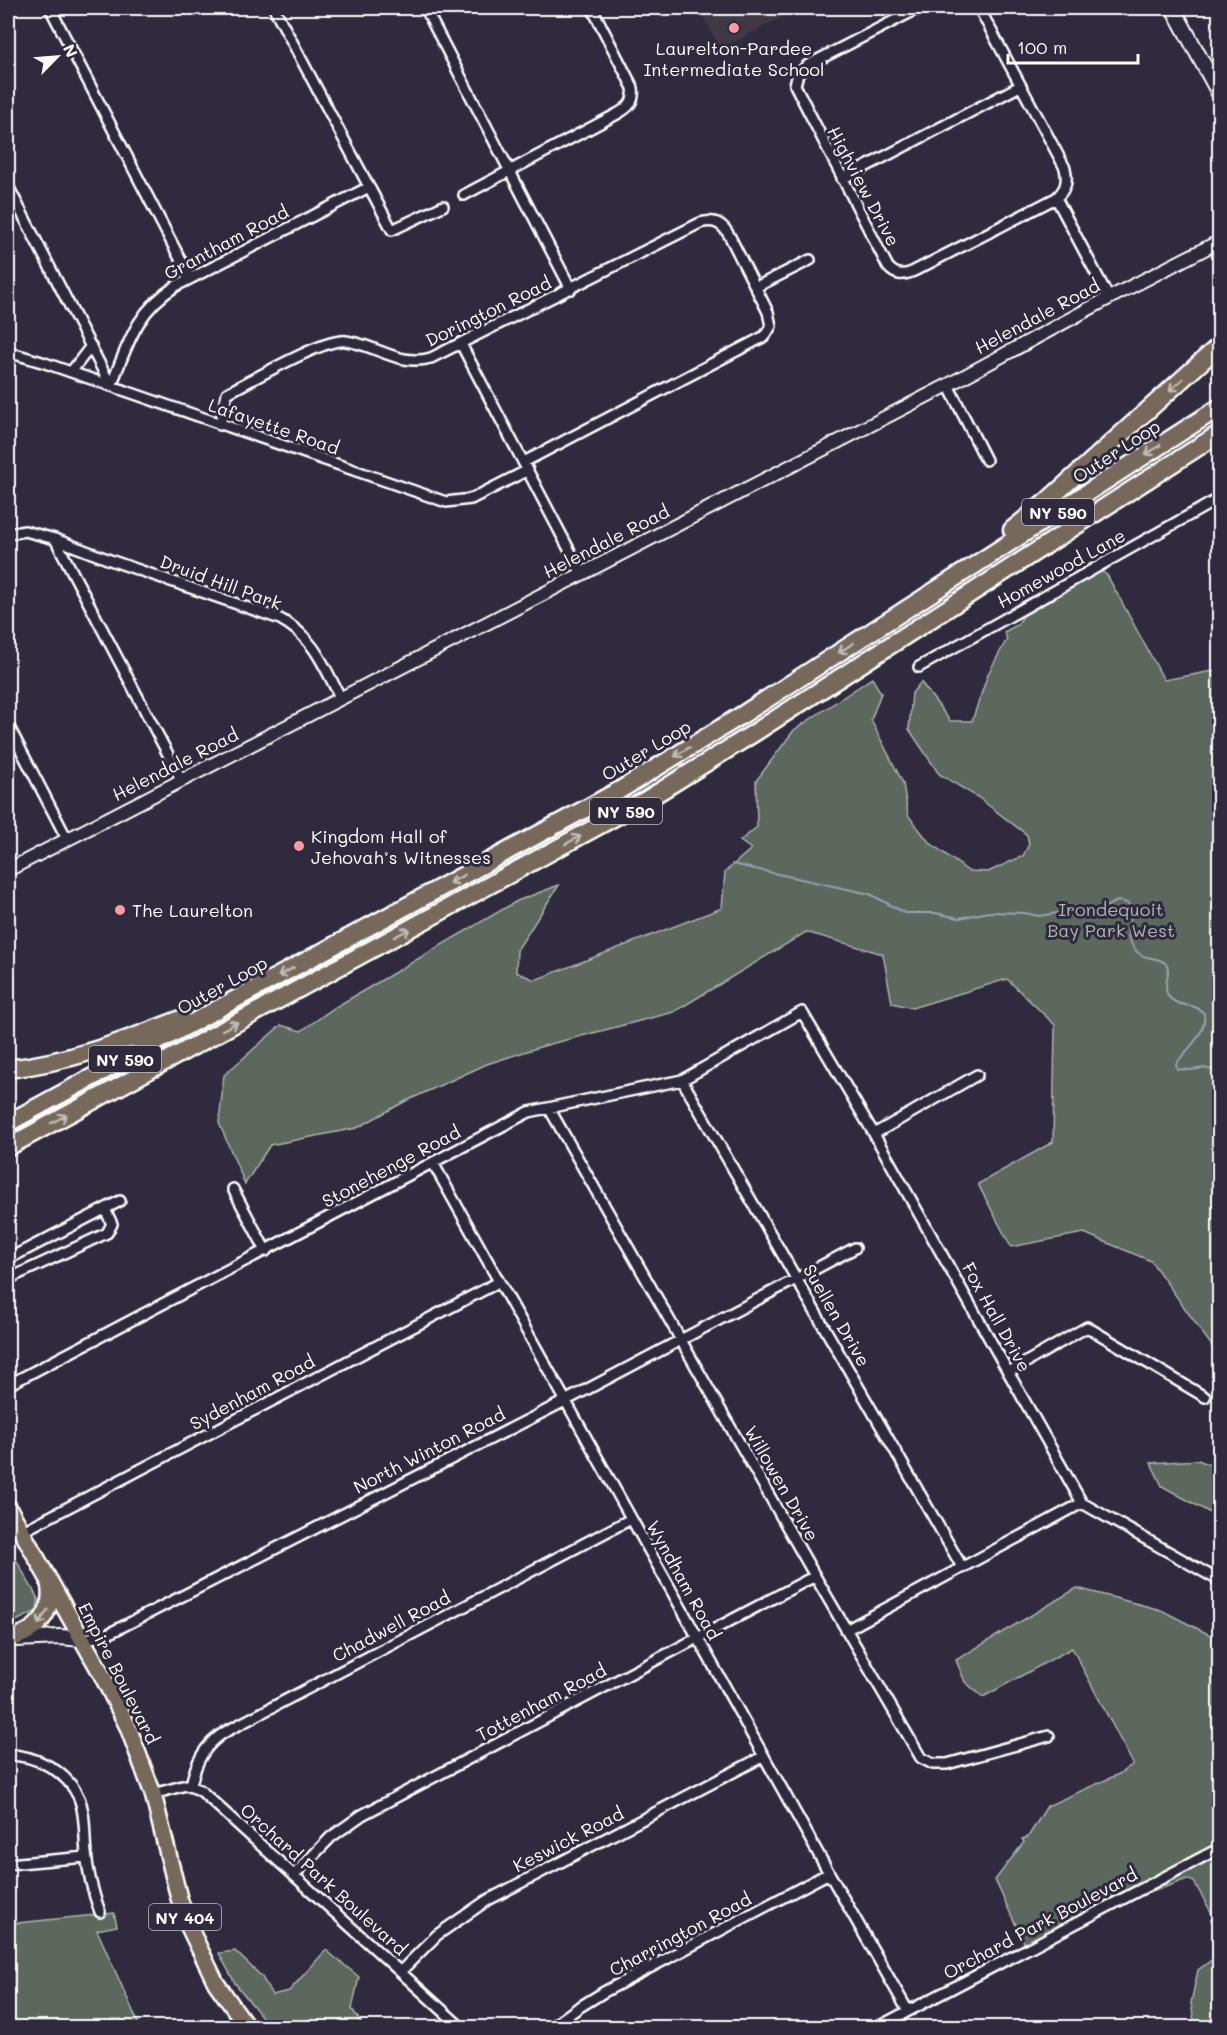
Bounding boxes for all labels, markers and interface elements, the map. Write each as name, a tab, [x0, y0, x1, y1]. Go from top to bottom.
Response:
marker: Laurelton-Pardee Intermediate School	[727, 21, 741, 35]
north arrow	[27, 27, 87, 87]
scale bar	[1008, 27, 1138, 65]
text: 100 m	[1017, 35, 1067, 59]
place label: Laurelton-Pardee Intermediate School	[643, 36, 825, 81]
text: N	[59, 41, 83, 60]
street label: Highview Drive	[822, 122, 906, 250]
street label: Grantham Road	[160, 199, 292, 285]
street label: Dorington Road	[421, 270, 555, 352]
street label: Helendale Road	[970, 273, 1104, 359]
one-way arrow	[1169, 378, 1184, 392]
street label: Lafayette Road	[205, 392, 343, 460]
street label: Outer Loop	[1068, 414, 1164, 488]
one-way arrow	[1145, 445, 1162, 457]
street label: Helendale Road	[539, 499, 673, 583]
road number: NY 590	[1022, 499, 1094, 525]
street label: Homewood Lane	[993, 523, 1129, 613]
street label: Druid Hill Park	[157, 549, 285, 615]
one-way arrow	[838, 641, 855, 654]
street label: Outer Loop	[597, 714, 695, 786]
street label: Helendale Road	[108, 722, 242, 806]
one-way arrow	[674, 746, 691, 758]
road number: NY 590	[590, 798, 662, 824]
place label: Kingdom Hall of Jehovah’s Witnesses	[311, 824, 491, 869]
one-way arrow	[564, 834, 581, 846]
marker: Kingdom Hall of Jehovah’s Witnesses	[292, 839, 306, 853]
one-way arrow	[449, 873, 466, 885]
park label: Irondequoit Bay Park West	[1047, 897, 1175, 942]
place label: The Laurelton	[132, 898, 253, 922]
marker: The Laurelton	[113, 903, 127, 917]
one-way arrow	[392, 927, 410, 938]
street label: Outer Loop	[172, 950, 272, 1020]
one-way arrow	[277, 967, 295, 978]
one-way arrow	[221, 1020, 239, 1031]
road number: NY 590	[89, 1046, 161, 1072]
one-way arrow	[50, 1113, 67, 1125]
street label: Stonehenge Road	[318, 1119, 464, 1213]
street label: Fox Hall Drive	[957, 1258, 1037, 1376]
street label: Suellen Drive	[798, 1259, 876, 1371]
street label: Sydenham Road	[185, 1349, 319, 1435]
street label: North Winton Road	[349, 1401, 509, 1499]
street label: Willowen Drive	[739, 1421, 825, 1545]
street label: Wyndham Road	[641, 1516, 727, 1644]
street label: Chadwell Road	[328, 1585, 454, 1667]
street label: Empire Boulevard	[73, 1598, 165, 1748]
one-way arrow	[37, 1608, 49, 1624]
street label: Tottenham Road	[472, 1658, 610, 1746]
street label: Orchard Park Boulevard	[236, 1798, 412, 1960]
street label: Keswick Road	[509, 1801, 627, 1877]
street label: Orchard Park Boulevard	[939, 1862, 1141, 1984]
street label: Charrington Road	[605, 1886, 755, 1982]
road number: NY 404	[149, 1904, 221, 1930]

